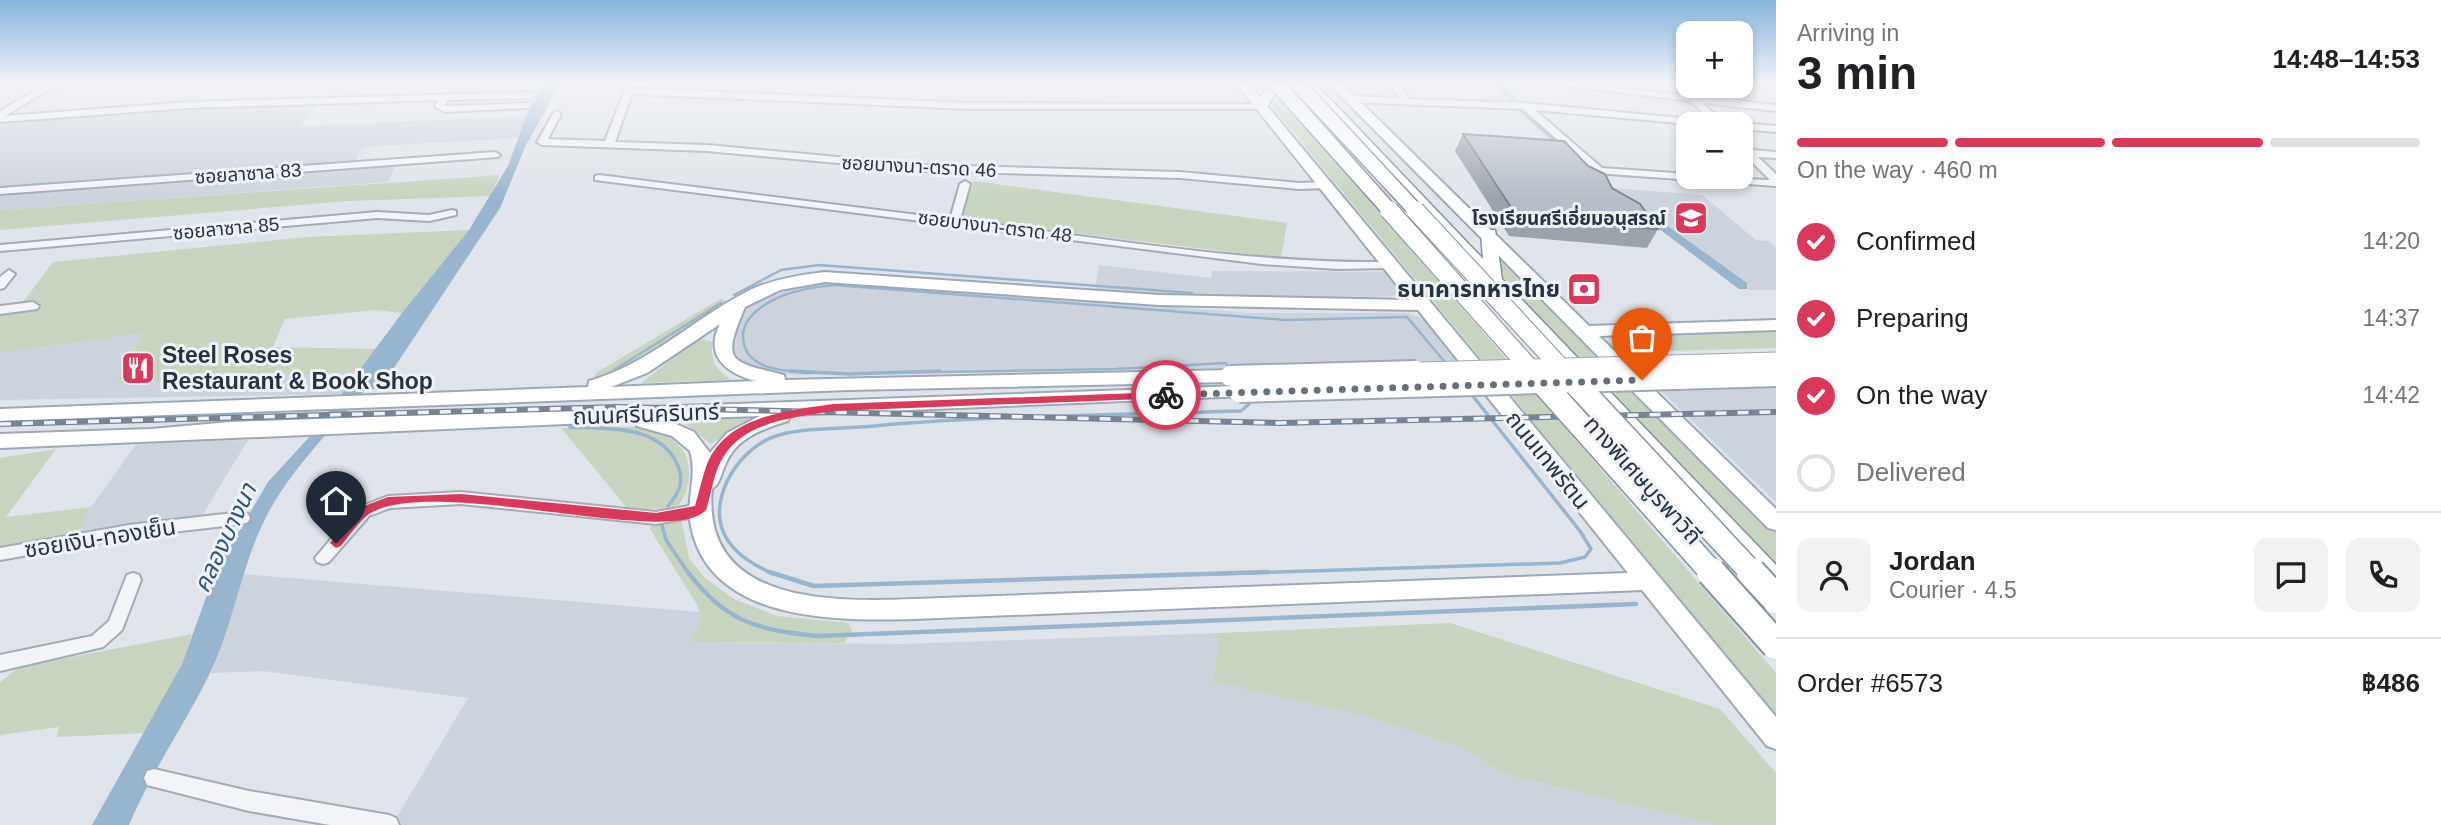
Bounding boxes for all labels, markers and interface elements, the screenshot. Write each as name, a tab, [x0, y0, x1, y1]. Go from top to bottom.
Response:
text: Arriving in	[1797, 20, 1899, 46]
map controls	[1676, 21, 1753, 189]
button: +	[1676, 21, 1753, 98]
text: 14:48–14:53	[2273, 44, 2420, 74]
text: 3 min	[1797, 47, 1917, 99]
button: −	[1676, 112, 1753, 189]
street label: ซอยบางนา-ตราด 46	[841, 152, 997, 181]
text: On the way · 460 m	[1797, 157, 1998, 183]
street label: ซอยลาซาล 83	[194, 159, 302, 188]
school or university icon: โรงเรียนศรีเอี่ยมอนุสรณ์	[1672, 199, 1710, 237]
place label: โรงเรียนศรีเอี่ยมอนุสรณ์	[1472, 205, 1666, 230]
street label: ซอยบางนา-ตราด 48	[917, 207, 1073, 246]
street label: ซอยลาซาล 85	[172, 213, 280, 244]
icon: check	[1797, 223, 1835, 261]
text: Confirmed	[1856, 226, 1976, 256]
text: 14:20	[2362, 228, 2420, 254]
bank icon: ธนาคารทหารไทย	[1565, 270, 1603, 308]
place label: ธนาคารทหารไทย	[1397, 276, 1560, 302]
icon: check	[1797, 300, 1835, 338]
text: Preparing	[1856, 303, 1969, 333]
text: 14:37	[2362, 305, 2420, 331]
pin	[1612, 308, 1672, 380]
icon: bag	[1623, 319, 1661, 357]
place label: Steel Roses Restaurant & Book Shop	[162, 342, 433, 394]
restaurant icon: Steel Roses Restaurant & Book Shop	[119, 349, 157, 387]
courier	[1131, 360, 1201, 430]
icon: bike	[1147, 376, 1185, 414]
icon: check	[1797, 377, 1835, 415]
text: On the way	[1856, 380, 1988, 410]
text: 14:42	[2362, 382, 2420, 408]
street label: ถนนศรีนครินทร์	[572, 398, 721, 430]
street label: ถนนเทพรัตน	[1501, 406, 1595, 514]
street label: ทางพิเศษบูรพาวิถี	[1577, 411, 1707, 551]
text: Delivered	[1856, 457, 1966, 487]
pin	[306, 471, 366, 543]
water label: คลองบางนา	[188, 478, 262, 596]
icon: home	[317, 482, 355, 520]
street label: ซอยเงิน-ทองเย็น	[22, 513, 178, 563]
button: person	[1797, 538, 1871, 612]
button: chat	[2254, 538, 2328, 612]
button: phone	[2346, 538, 2420, 612]
text: Jordan	[1889, 546, 1976, 576]
text: Courier · 4.5	[1889, 577, 2017, 603]
text: Order #6573	[1797, 668, 1943, 698]
text: ฿486	[2362, 668, 2420, 698]

